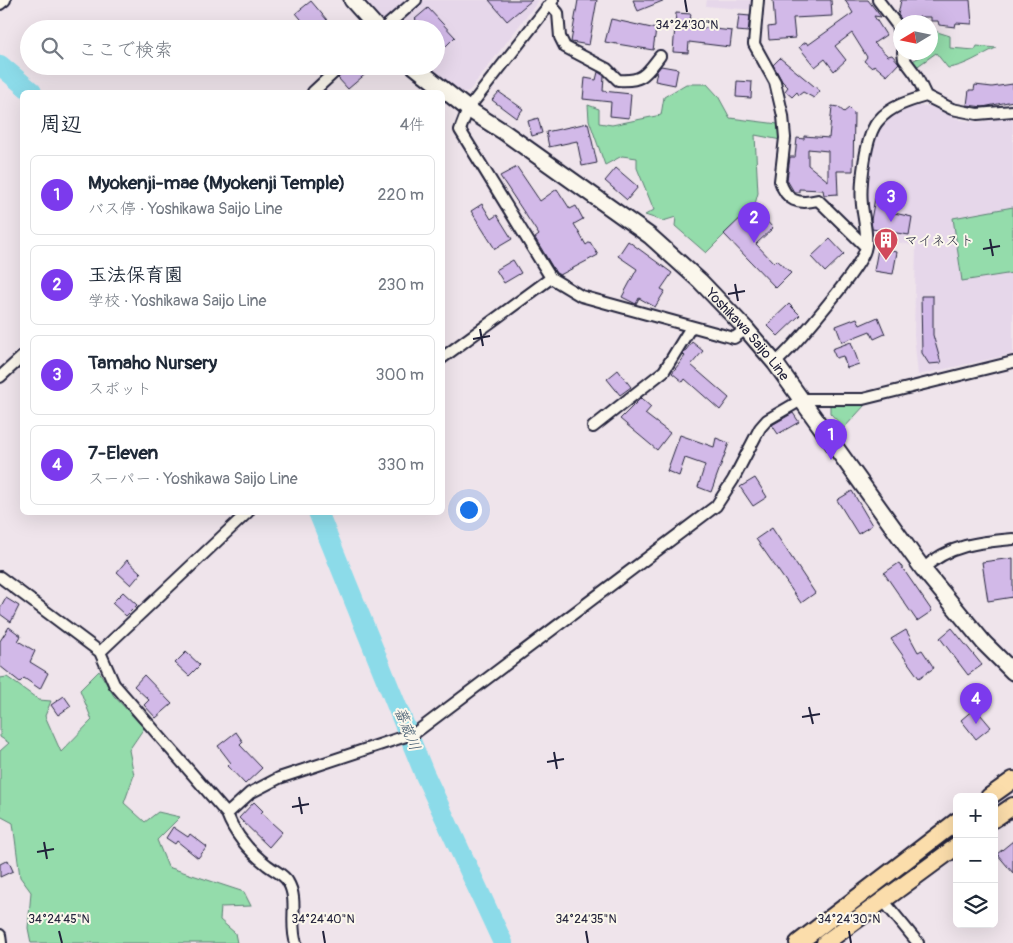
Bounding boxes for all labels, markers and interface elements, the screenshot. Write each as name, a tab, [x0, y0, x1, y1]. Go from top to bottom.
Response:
north arrow	[893, 15, 938, 60]
text: 34°24'30"N	[656, 18, 718, 33]
search box	[20, 20, 445, 75]
icon: search	[38, 34, 66, 62]
text: ここで検索	[78, 38, 173, 62]
text: 周辺	[40, 111, 82, 138]
text: 4件	[400, 115, 425, 135]
text: Myokenji-mae (Myokenji Temple)	[88, 171, 345, 195]
pin: 3	[875, 181, 907, 222]
text: 1	[54, 185, 60, 205]
text: 220 m	[378, 185, 424, 205]
text: バス停 · Yoshikawa Saijo Line	[88, 199, 282, 219]
pin: 2	[738, 202, 770, 243]
building icon: マイネスト	[873, 227, 899, 261]
place label: マイネスト	[904, 232, 974, 249]
text: 玉法保育園	[88, 263, 183, 287]
text: 2	[53, 275, 61, 295]
text: 230 m	[378, 275, 424, 295]
street label: Yoshikawa Saijo Line	[702, 284, 793, 384]
text: 学校 · Yoshikawa Saijo Line	[88, 291, 266, 311]
text: Tamaho Nursery	[88, 351, 217, 375]
text: 3	[53, 365, 61, 385]
text: 300 m	[376, 365, 424, 385]
text: スポット	[88, 379, 152, 399]
pin: 1	[815, 419, 847, 460]
text: 7-Eleven	[88, 441, 158, 465]
text: 4	[52, 455, 62, 475]
text: 330 m	[378, 455, 424, 475]
text: スーパー · Yoshikawa Saijo Line	[88, 469, 298, 489]
your location	[456, 497, 482, 523]
pin: 4	[960, 683, 992, 724]
water label: 蕃蔵川	[390, 705, 424, 753]
map controls	[953, 793, 998, 928]
button: +	[953, 793, 998, 838]
button: −	[953, 838, 998, 883]
button: layers	[953, 883, 998, 928]
text: 34°24'45"N	[28, 912, 90, 927]
text: 34°24'40"N	[291, 912, 355, 927]
text: 34°24'35"N	[555, 912, 617, 927]
text: 34°24'30"N	[818, 912, 880, 927]

